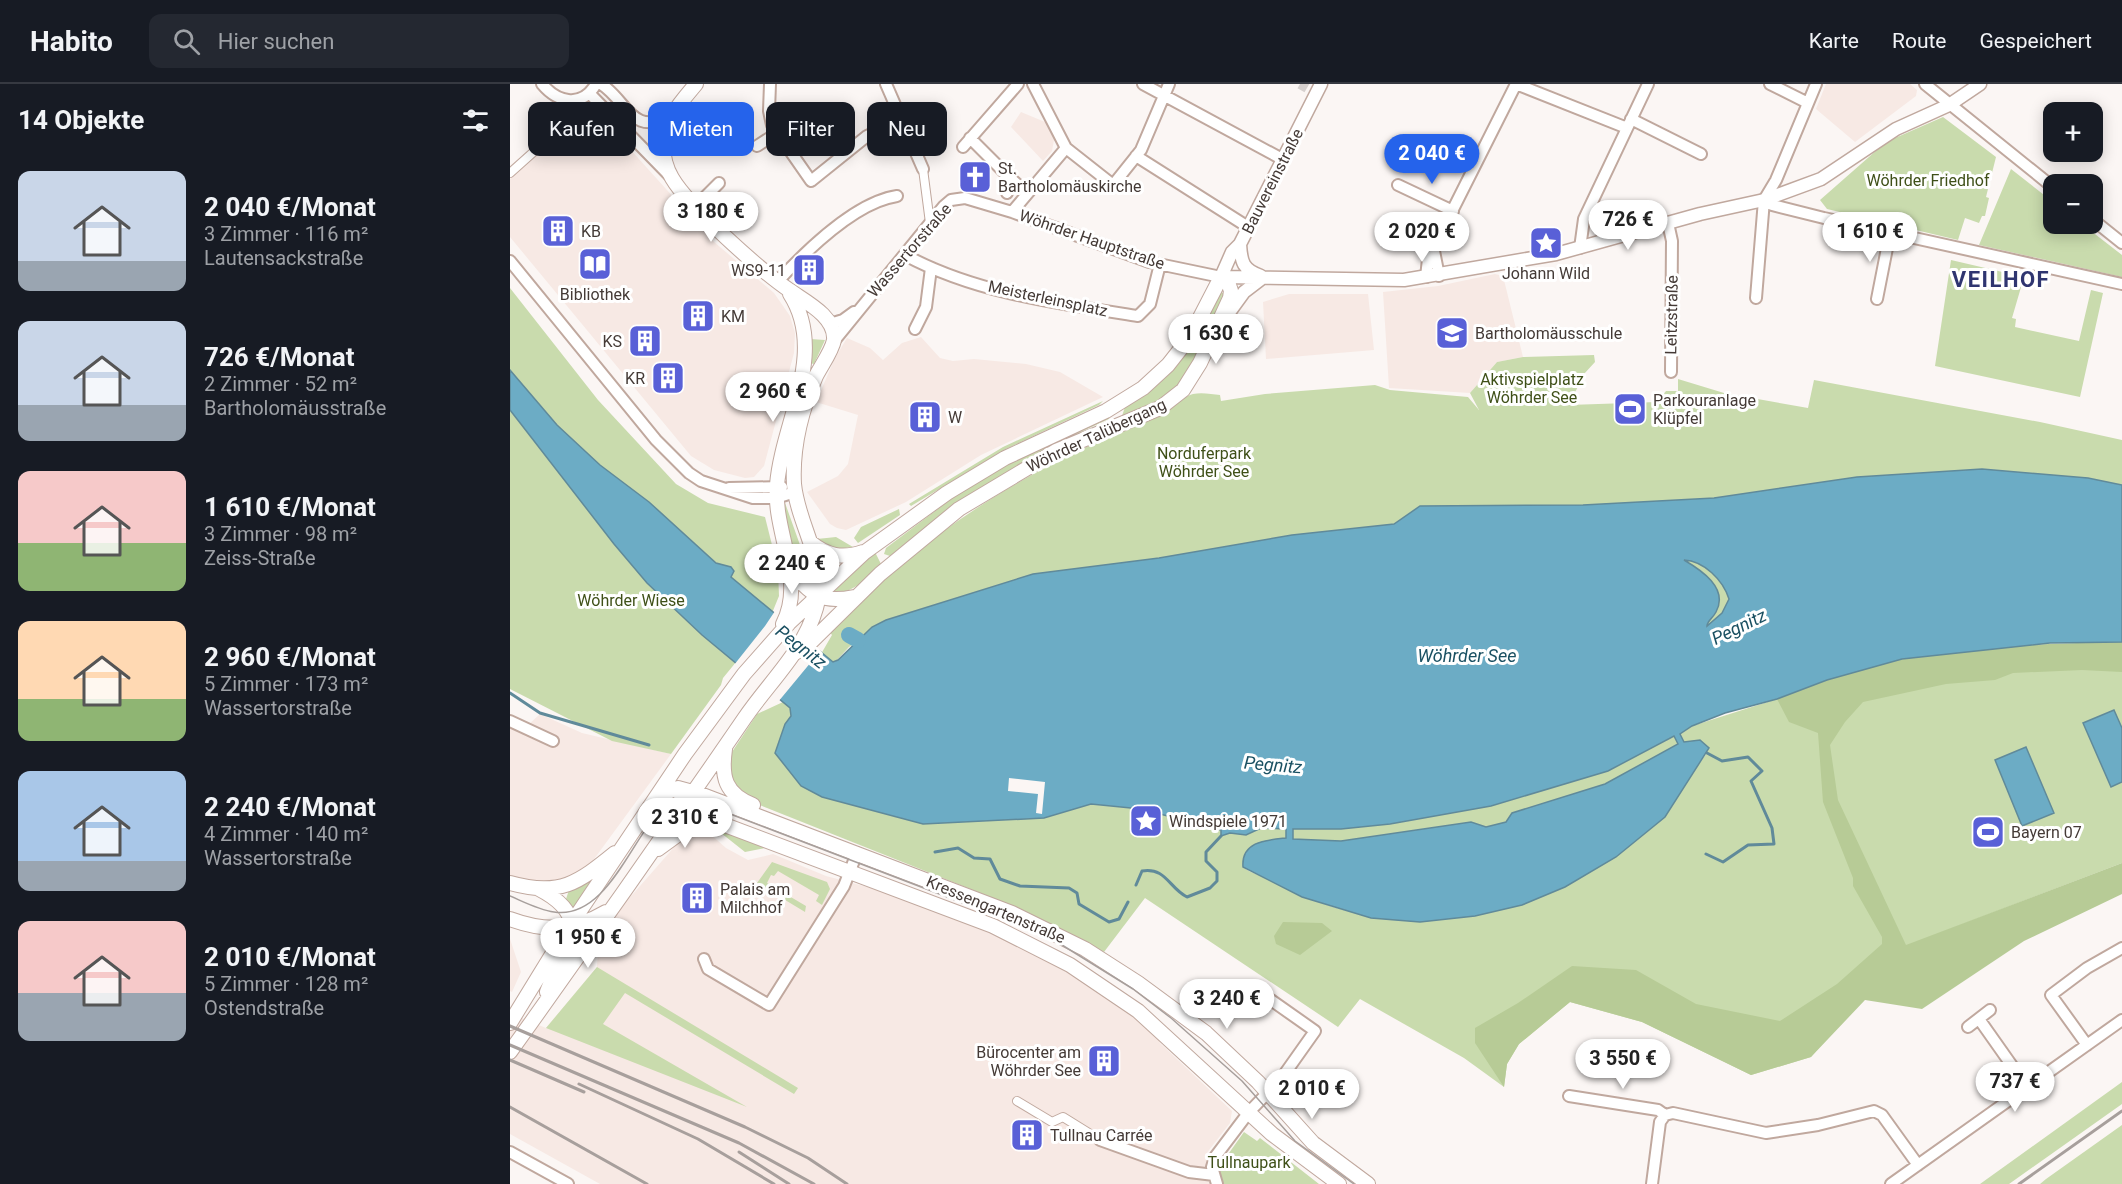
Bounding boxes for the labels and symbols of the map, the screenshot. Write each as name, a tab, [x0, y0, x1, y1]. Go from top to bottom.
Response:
street label: Bauvereinstraße	[1238, 125, 1307, 237]
pin: 2 040 €	[1377, 134, 1487, 185]
church icon: St. Bartholomäuskirche	[957, 159, 993, 195]
place label: St. Bartholomäuskirche	[998, 159, 1141, 196]
park label: Wöhrder Friedhof	[1866, 171, 1990, 190]
pin: 3 180 €	[656, 192, 766, 243]
street label: Wassertorstraße	[863, 199, 955, 301]
pin: 726 €	[1586, 200, 1670, 251]
street label: Wöhrder Hauptstraße	[1017, 206, 1167, 273]
pin: 2 020 €	[1367, 212, 1477, 263]
pin: 1 610 €	[1815, 212, 1925, 263]
building icon: KB	[540, 213, 576, 249]
place label: KB	[581, 222, 601, 241]
place icon: Johann Wild	[1528, 225, 1564, 261]
library icon: Bibliothek	[577, 246, 613, 282]
building icon: WS9-11	[791, 252, 827, 288]
place label: WS9-11	[731, 261, 786, 280]
place label: Johann Wild	[1502, 264, 1590, 283]
district label: VEILHOF	[1952, 267, 2050, 292]
street label: Leitzstraße	[1661, 275, 1682, 355]
street label: Meisterleinsplatz	[986, 277, 1110, 320]
place label: Bibliothek	[560, 285, 631, 304]
building icon: KM	[680, 298, 716, 334]
place label: KM	[721, 307, 745, 326]
pin: 1 630 €	[1161, 314, 1271, 365]
school or university icon: Bartholomäusschule	[1434, 315, 1470, 351]
building icon: KS	[627, 323, 663, 359]
place label: Bartholomäusschule	[1475, 324, 1622, 343]
place label: KS	[602, 332, 622, 351]
building icon: KR	[650, 360, 686, 396]
place label: KR	[625, 369, 645, 388]
park label: Aktivspielplatz Wöhrder See	[1480, 370, 1584, 407]
pin: 2 960 €	[718, 372, 828, 423]
sports icon: Parkouranlage Klüpfel	[1612, 391, 1648, 427]
place label: Parkouranlage Klüpfel	[1653, 391, 1756, 428]
street label: Wöhrder Talübergang	[1023, 395, 1169, 476]
building icon: W	[907, 399, 943, 435]
place label: W	[948, 408, 962, 427]
park label: Norduferpark Wöhrder See	[1157, 444, 1252, 481]
pin: 2 240 €	[737, 544, 847, 595]
park label: Wöhrder Wiese	[577, 591, 685, 610]
water label: Pegnitz	[1708, 604, 1770, 649]
water label: Pegnitz	[772, 620, 831, 673]
water label: Wöhrder See	[1418, 645, 1516, 666]
water label: Pegnitz	[1243, 752, 1303, 778]
pin: 2 310 €	[630, 798, 740, 849]
place icon: Windspiele 1971	[1128, 803, 1164, 839]
place label: Windspiele 1971	[1169, 812, 1287, 831]
sports icon: Bayern 07	[1970, 814, 2006, 850]
place label: Bayern 07	[2011, 823, 2082, 842]
street label: Kressengartenstraße	[924, 872, 1068, 947]
building icon: Palais am Milchhof	[679, 880, 715, 916]
place label: Palais am Milchhof	[720, 880, 790, 917]
pin: 1 950 €	[533, 918, 643, 969]
pin: 3 240 €	[1172, 979, 1282, 1030]
pin: 3 550 €	[1568, 1039, 1678, 1090]
place label: Bürocenter am Wöhrder See	[976, 1043, 1081, 1080]
building icon: Bürocenter am Wöhrder See	[1086, 1043, 1122, 1079]
pin: 737 €	[1973, 1062, 2057, 1113]
pin: 2 010 €	[1257, 1069, 1367, 1120]
building icon: Tullnau Carrée	[1009, 1117, 1045, 1153]
place label: Tullnau Carrée	[1050, 1126, 1153, 1145]
park label: Tullnaupark	[1208, 1153, 1291, 1172]

